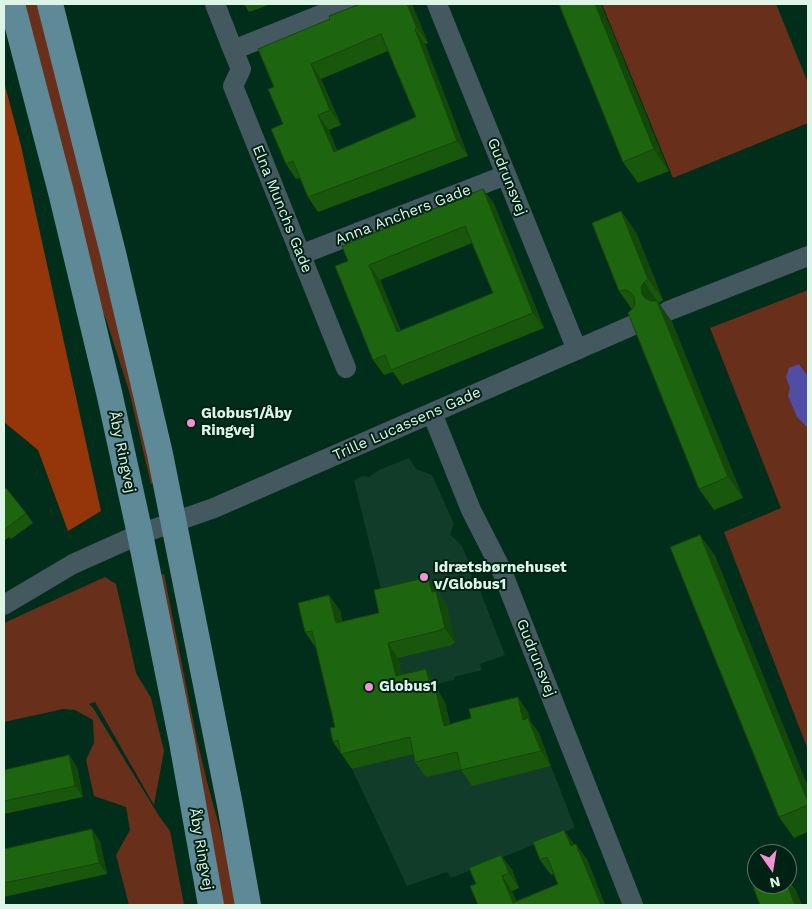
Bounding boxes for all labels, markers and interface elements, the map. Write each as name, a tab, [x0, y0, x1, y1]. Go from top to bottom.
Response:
street label: Gudrunsvej	[483, 135, 531, 219]
street label: Elna Munchs Gade	[248, 142, 316, 276]
street label: Anna Anchers Gade	[333, 181, 473, 249]
street label: Trille Lucassens Gade	[330, 383, 484, 465]
place label: Globus1/Åby Ringvej	[201, 405, 292, 440]
street label: Åby Ringvej	[105, 409, 139, 495]
marker: Globus1/Åby Ringvej	[185, 417, 197, 429]
place label: Idrætsbørnehuset v/Globus1	[434, 559, 567, 594]
marker: Idrætsbørnehuset v/Globus1	[418, 571, 430, 583]
street label: Gudrunsvej	[512, 616, 560, 700]
place label: Globus1	[379, 678, 437, 696]
marker: Globus1	[363, 681, 375, 693]
street label: Åby Ringvej	[185, 806, 217, 892]
north arrow	[747, 844, 797, 894]
text: N	[768, 874, 782, 892]

